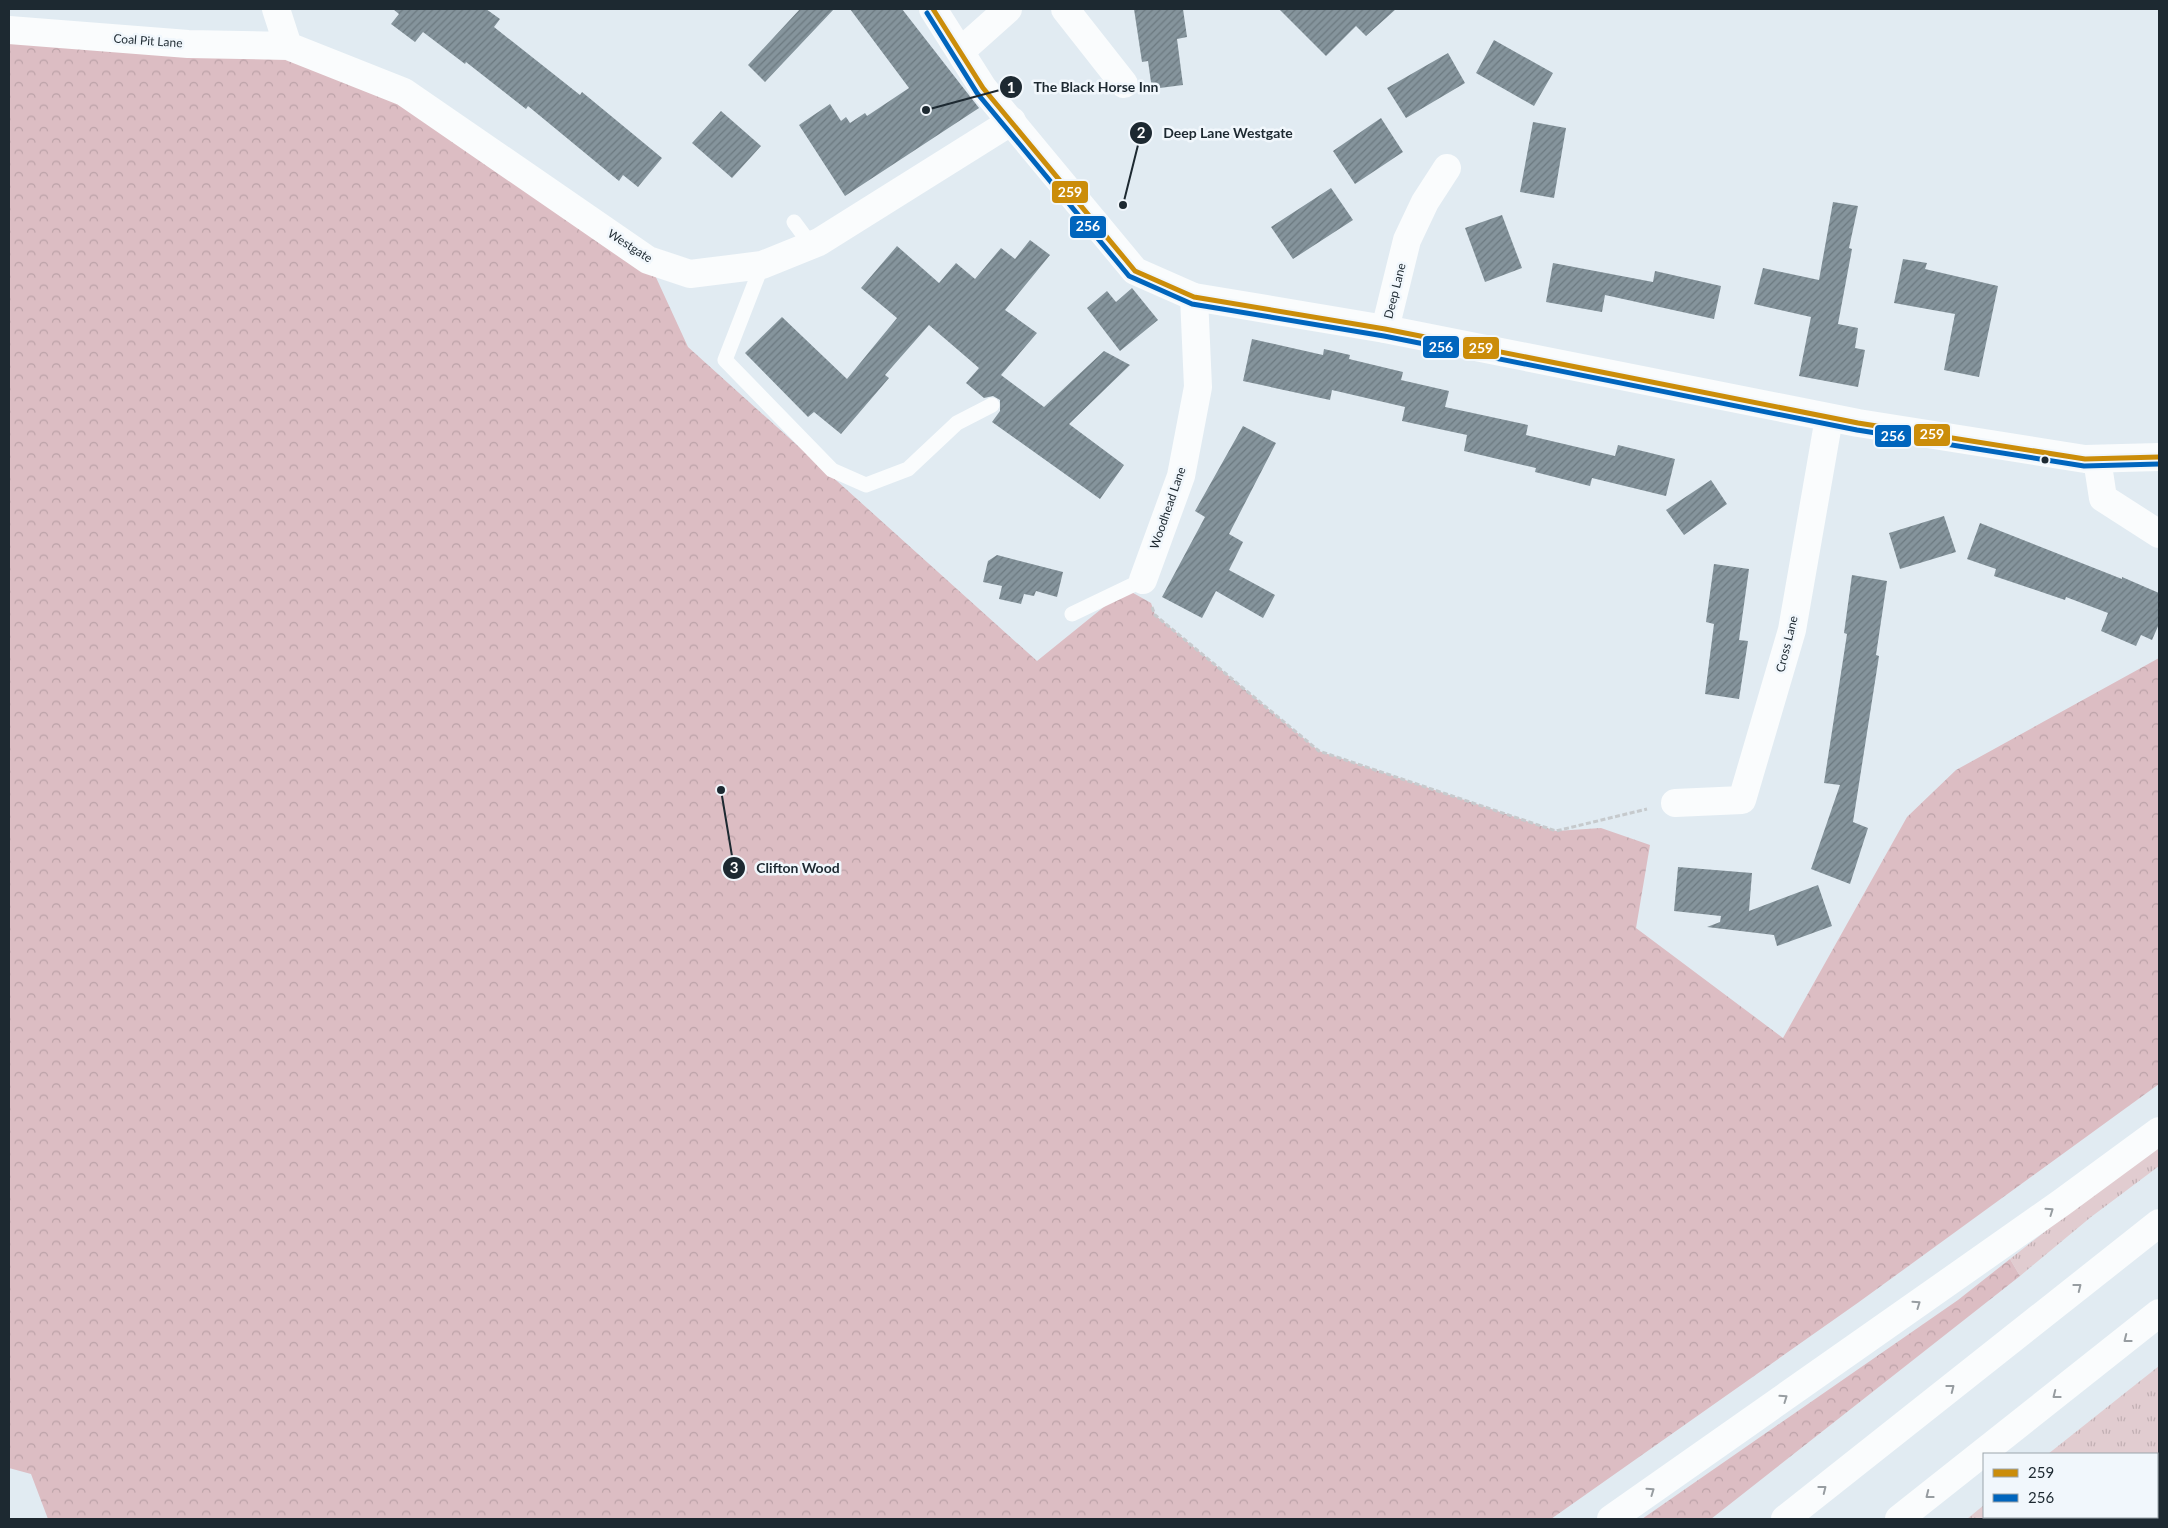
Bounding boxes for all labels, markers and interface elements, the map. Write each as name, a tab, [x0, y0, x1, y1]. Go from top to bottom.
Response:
street label: Coal Pit Lane	[113, 31, 183, 50]
callout: The Black Horse Inn	[998, 73, 1168, 102]
text: 1	[1007, 78, 1015, 96]
text: The Black Horse Inn	[1033, 78, 1159, 95]
callout: Deep Lane Westgate	[1128, 118, 1303, 147]
text: 2	[1137, 123, 1146, 141]
text: Deep Lane Westgate	[1163, 124, 1293, 141]
line badge: 259	[1051, 180, 1089, 204]
text: 259	[1058, 183, 1082, 200]
line badge: 256	[1069, 215, 1107, 239]
text: 256	[1076, 217, 1100, 234]
street label: Westgate	[605, 226, 655, 266]
street label: Deep Lane	[1380, 262, 1409, 320]
line badge: 256	[1422, 335, 1460, 359]
line badge: 259	[1462, 336, 1500, 360]
text: 256	[1429, 338, 1453, 355]
text: 259	[1469, 339, 1493, 356]
line badge: 259	[1913, 423, 1951, 447]
line badge: 256	[1874, 424, 1912, 448]
text: 259	[1920, 425, 1944, 442]
text: 256	[1881, 427, 1905, 444]
unlabelled marker	[2040, 455, 2050, 465]
street label: Woodhead Lane	[1146, 465, 1189, 551]
street label: Cross Lane	[1772, 614, 1801, 674]
callout: Clifton Wood	[722, 854, 850, 883]
text: 3	[730, 858, 738, 876]
text: Clifton Wood	[756, 859, 840, 876]
one-way arrow	[2044, 1208, 2054, 1217]
one-way arrow	[2072, 1285, 2081, 1293]
one-way arrow	[1911, 1301, 1921, 1310]
one-way arrow	[2124, 1333, 2133, 1341]
one-way arrow	[1945, 1385, 1954, 1394]
one-way arrow	[2053, 1389, 2062, 1398]
one-way arrow	[1778, 1395, 1788, 1404]
legend	[1983, 1453, 2158, 1518]
text: 259	[2028, 1463, 2054, 1481]
one-way arrow	[1817, 1486, 1827, 1495]
one-way arrow	[1645, 1488, 1655, 1497]
text: 256	[2028, 1488, 2054, 1506]
one-way arrow	[1926, 1490, 1935, 1498]

